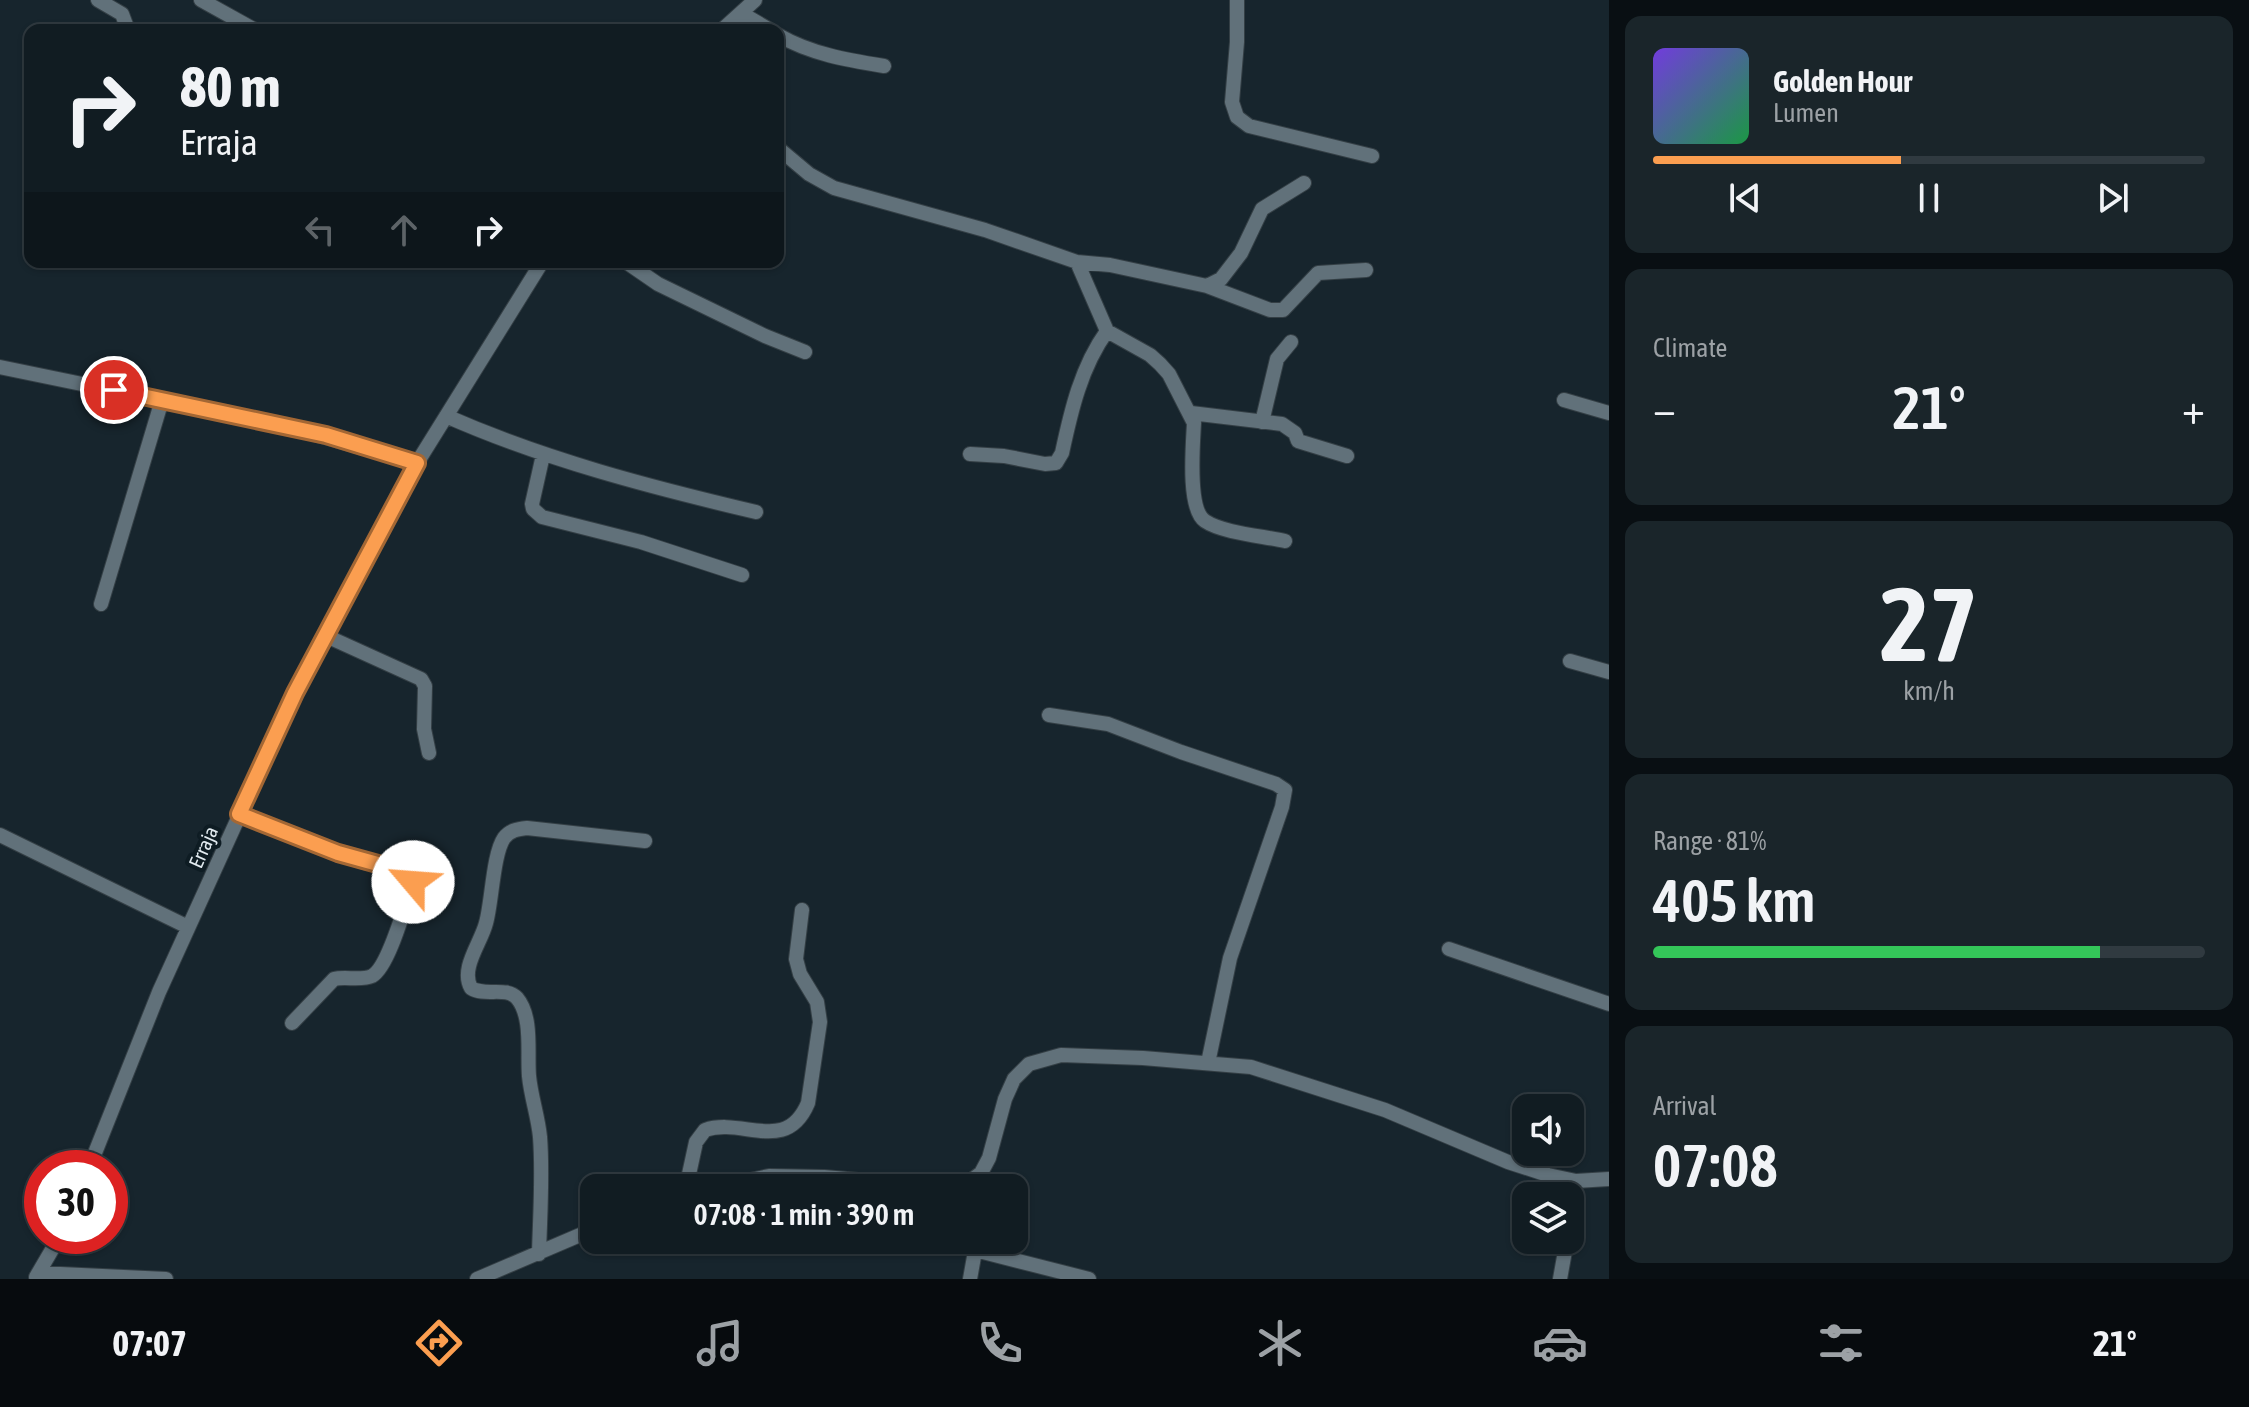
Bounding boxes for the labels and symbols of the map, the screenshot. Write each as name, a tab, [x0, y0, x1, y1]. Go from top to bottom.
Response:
pin	[80, 356, 148, 424]
street label: Erraja	[184, 823, 222, 871]
position arrow	[371, 840, 455, 924]
speed limit sign: 30	[24, 1150, 128, 1254]

